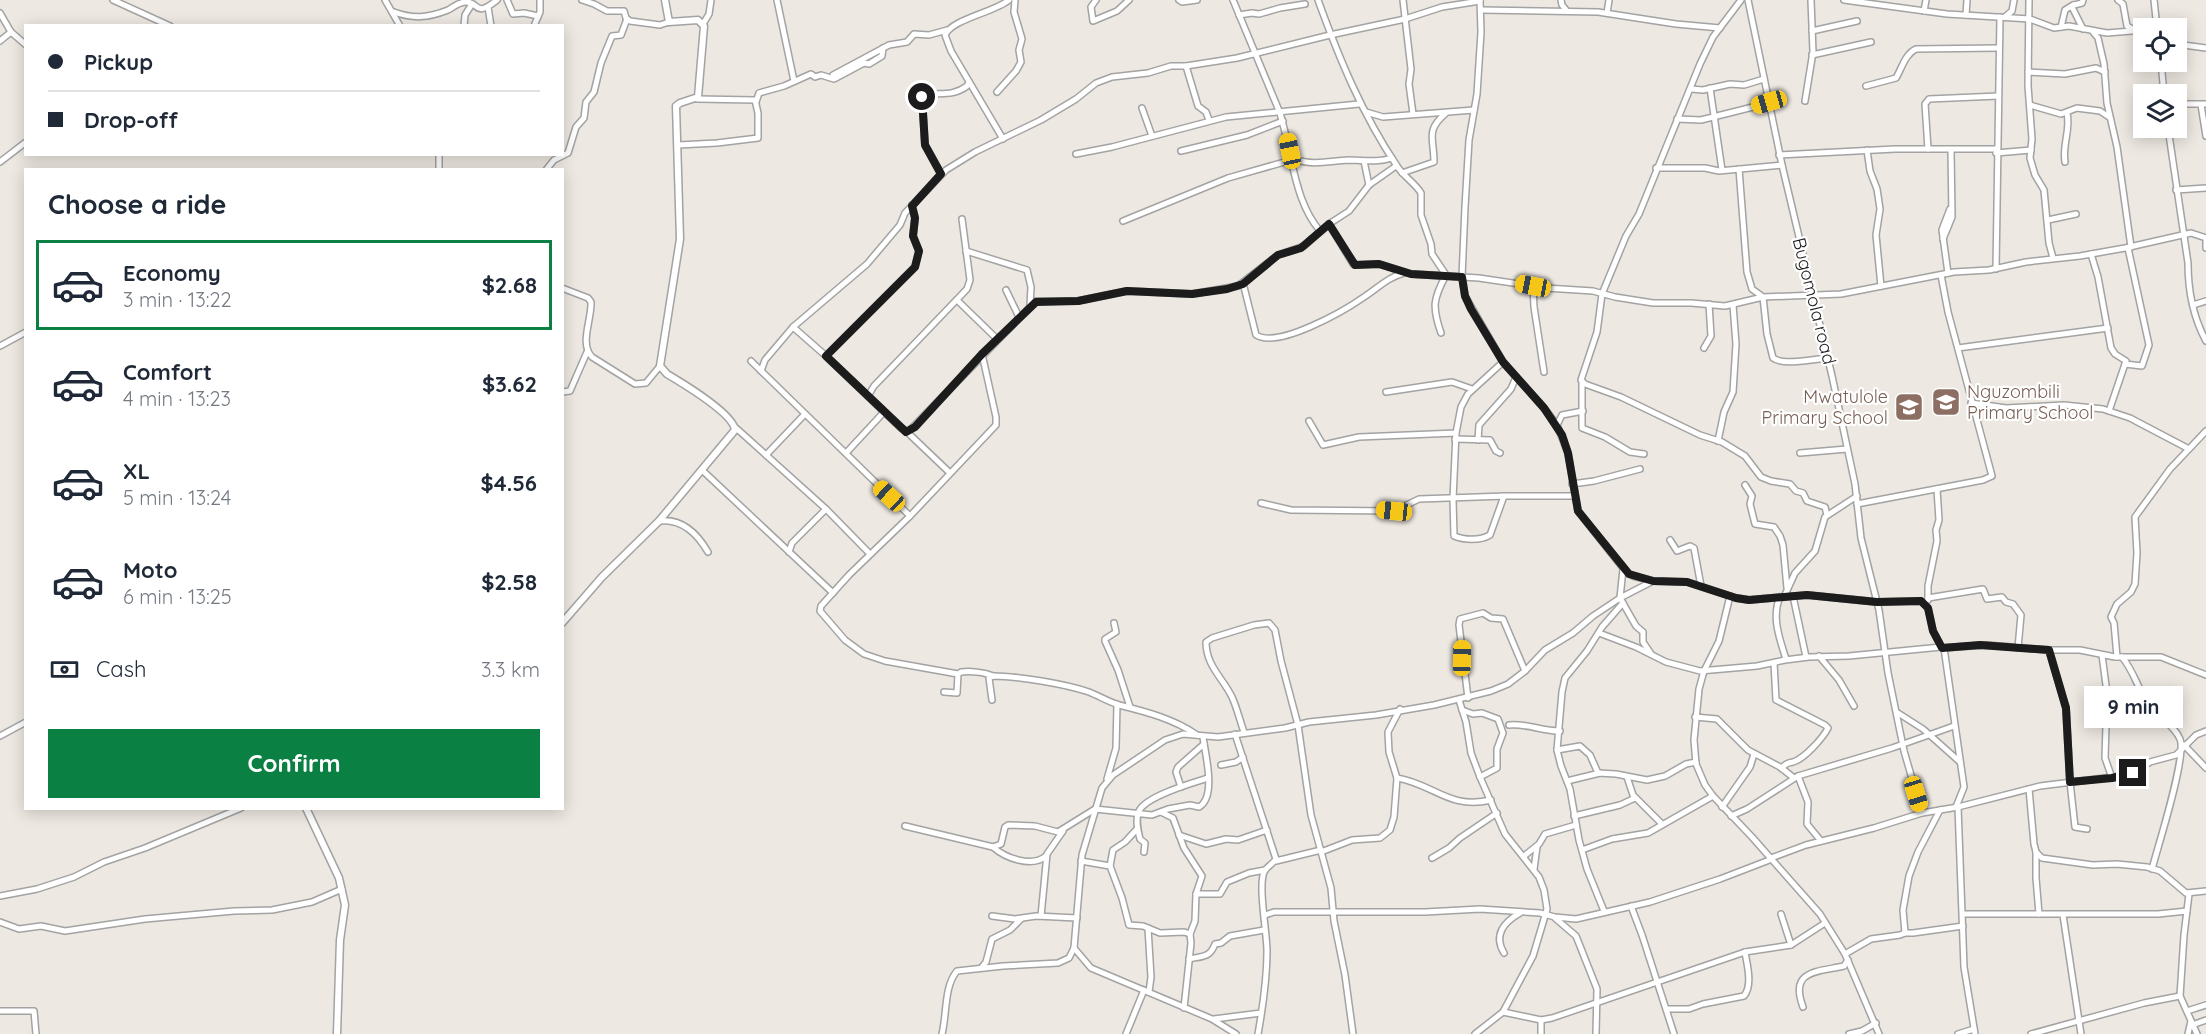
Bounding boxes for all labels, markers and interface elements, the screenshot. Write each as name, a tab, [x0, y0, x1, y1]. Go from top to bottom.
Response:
map controls	[2133, 18, 2187, 138]
button: locate	[2133, 18, 2187, 72]
text: Pickup	[84, 48, 153, 76]
route start	[908, 83, 935, 110]
button: layers	[2133, 84, 2187, 138]
car	[1749, 88, 1789, 116]
text: Drop-off	[84, 106, 178, 134]
car	[1277, 132, 1303, 170]
text: Choose a ride	[48, 187, 226, 221]
street label: Bugomola road	[1788, 235, 1841, 367]
icon: car	[51, 258, 105, 312]
text: Economy	[123, 259, 221, 287]
text: $2.68	[482, 271, 537, 299]
car	[1514, 274, 1552, 298]
text: 3 min · 13:22	[123, 287, 232, 312]
icon: car	[51, 357, 105, 411]
text: Comfort	[123, 358, 212, 386]
text: $3.62	[482, 370, 537, 398]
place label: Nguzombili Primary School	[1967, 380, 2093, 424]
place label: Mwatulole Primary School	[1762, 385, 1888, 429]
text: 4 min · 13:23	[123, 386, 231, 411]
school or university icon: Nguzombili Primary School	[1930, 386, 1962, 418]
school or university icon: Mwatulole Primary School	[1893, 391, 1925, 423]
icon: car	[51, 456, 105, 510]
text: XL	[123, 457, 150, 485]
text: $4.56	[481, 469, 537, 497]
car	[870, 477, 908, 515]
text: 5 min · 13:24	[123, 485, 231, 510]
car	[1375, 500, 1413, 522]
icon: car	[51, 555, 105, 609]
text: Moto	[123, 556, 177, 584]
text: $2.58	[481, 568, 537, 596]
text: 6 min · 13:25	[123, 584, 232, 609]
car	[1453, 640, 1471, 676]
icon: cash	[48, 653, 81, 686]
text: Cash	[96, 655, 147, 683]
text: 3.3 km	[481, 657, 540, 682]
callout: 9 min	[2084, 686, 2182, 728]
text: 9 min	[2107, 694, 2160, 719]
button: Confirm	[48, 729, 540, 798]
route end	[2119, 759, 2146, 786]
car	[1902, 774, 1930, 814]

